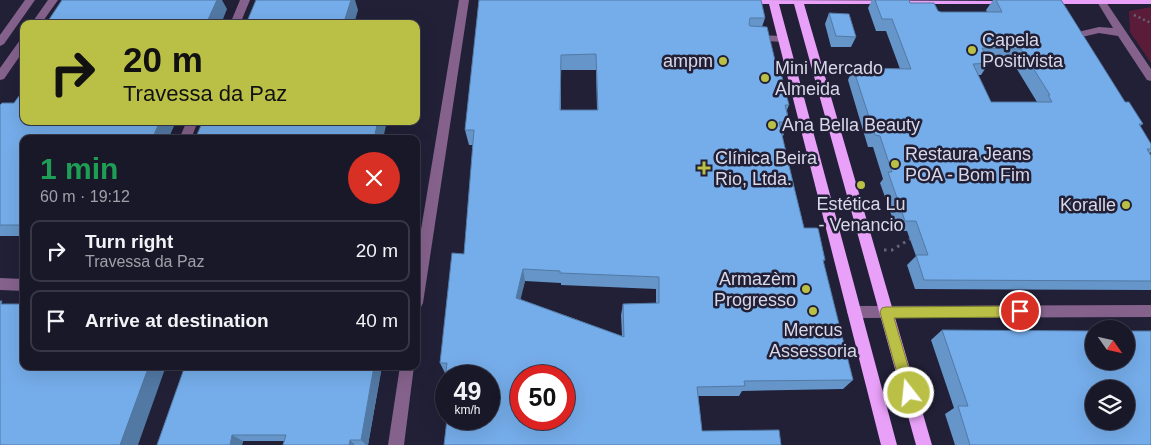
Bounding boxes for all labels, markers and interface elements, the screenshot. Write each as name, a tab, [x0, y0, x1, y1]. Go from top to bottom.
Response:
place label: Capela Positivista	[982, 30, 1064, 71]
icon: right	[40, 40, 105, 105]
text: 20 m	[123, 40, 203, 79]
marker: Capela Positivista	[966, 44, 978, 56]
place label: ampm	[663, 51, 713, 71]
marker: ampm	[717, 55, 729, 67]
place label: Mini Mercado Almeida	[775, 58, 883, 99]
marker: Mini Mercado Almeida	[759, 72, 771, 84]
text: Travessa da Paz	[123, 81, 287, 106]
place label: Ana Bella Beauty	[782, 115, 920, 135]
marker: Ana Bella Beauty	[766, 119, 778, 131]
place label: Restaura Jeans POA - Bom Fim	[905, 144, 1031, 185]
place label: Clínica Beira Rio, Ltda.	[715, 148, 818, 189]
text: 1 min	[40, 152, 118, 185]
button: close	[348, 152, 400, 204]
marker: Restaura Jeans POA - Bom Fim	[889, 158, 901, 170]
marker: Clínica Beira Rio, Ltda.	[697, 161, 711, 175]
marker: Estética Lu - Venancio	[855, 179, 867, 191]
text: 60 m · 19:12	[40, 188, 130, 205]
place label: Estética Lu - Venancio	[816, 194, 906, 235]
place label: Koralle	[1060, 195, 1116, 215]
marker: Koralle	[1120, 199, 1132, 211]
text: Turn right	[85, 231, 173, 252]
icon: right	[42, 237, 70, 265]
text: 20 m	[356, 240, 398, 261]
text: Travessa da Paz	[85, 253, 204, 270]
place label: Armazèm Progresso	[714, 269, 796, 310]
marker: Armazèm Progresso	[800, 283, 812, 295]
pin	[999, 290, 1041, 332]
icon: arrive	[1006, 297, 1034, 325]
marker: Mercus Assessoria	[807, 305, 819, 317]
icon: arrive	[42, 307, 70, 335]
text: Arrive at destination	[85, 310, 269, 331]
text: 40 m	[356, 310, 398, 331]
place label: Mercus Assessoria	[769, 320, 858, 361]
north arrow	[1085, 320, 1135, 370]
map controls	[1085, 320, 1135, 430]
speed limit sign: 50	[510, 365, 575, 430]
position arrow	[882, 366, 934, 418]
text: 49	[454, 377, 481, 405]
button: layers	[1085, 380, 1135, 430]
text: km/h	[454, 403, 481, 417]

